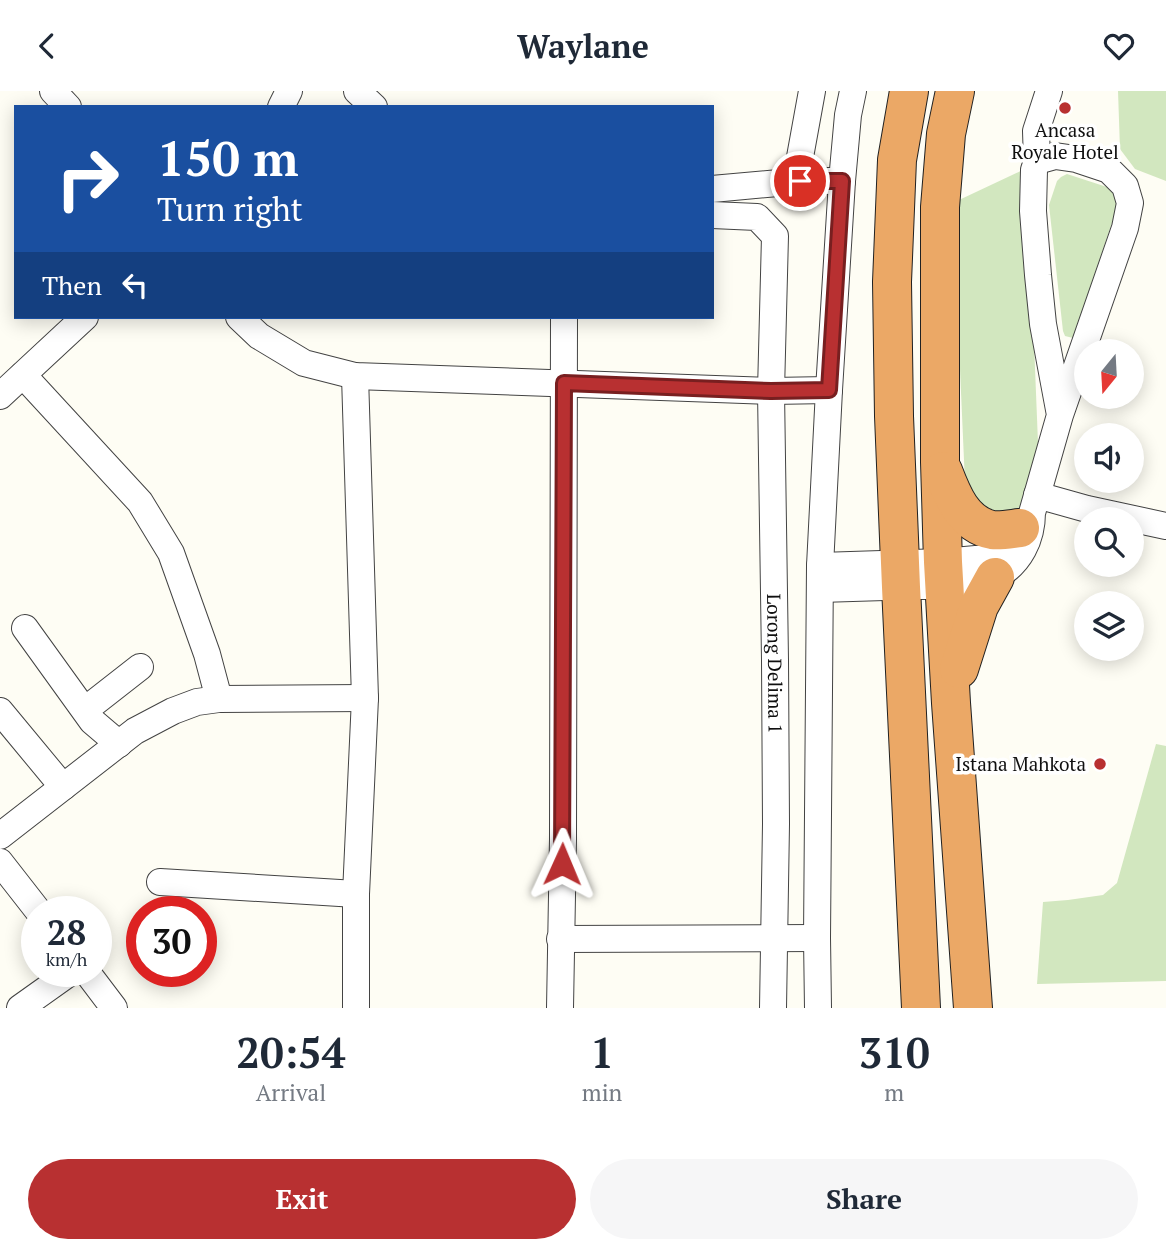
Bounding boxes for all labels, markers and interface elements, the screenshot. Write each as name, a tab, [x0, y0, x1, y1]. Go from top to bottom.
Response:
text: Waylane	[517, 25, 649, 67]
icon: back	[28, 27, 66, 65]
icon: heart	[1100, 27, 1138, 65]
marker: Ancasa Royale Hotel	[1057, 100, 1073, 116]
place label: Ancasa Royale Hotel	[1011, 117, 1119, 164]
text: 150 m	[157, 125, 299, 190]
icon: right	[42, 133, 133, 224]
pin	[770, 151, 830, 211]
icon: arrive	[781, 162, 819, 200]
text: Turn right	[157, 188, 303, 230]
icon: left	[116, 266, 154, 304]
text: Then	[42, 268, 102, 302]
north arrow	[1074, 339, 1144, 409]
map controls	[1074, 339, 1144, 661]
button: sound	[1074, 423, 1144, 493]
button: search	[1074, 507, 1144, 577]
button: layers	[1074, 591, 1144, 661]
street label: Lorong Delima 1	[762, 594, 788, 734]
place label: Istana Mahkota	[955, 751, 1086, 776]
marker: Istana Mahkota	[1092, 756, 1108, 772]
position arrow	[525, 827, 599, 901]
speed limit sign: 30	[126, 896, 217, 987]
text: 28	[47, 909, 86, 955]
text: km/h	[46, 947, 87, 971]
text: 20:54	[236, 1024, 346, 1080]
text: 1	[590, 1024, 614, 1080]
text: 310	[859, 1024, 930, 1080]
text: Arrival	[256, 1077, 326, 1108]
text: min	[582, 1077, 622, 1108]
text: m	[884, 1077, 904, 1108]
button: Exit	[28, 1159, 576, 1239]
button: Share	[590, 1159, 1138, 1239]

